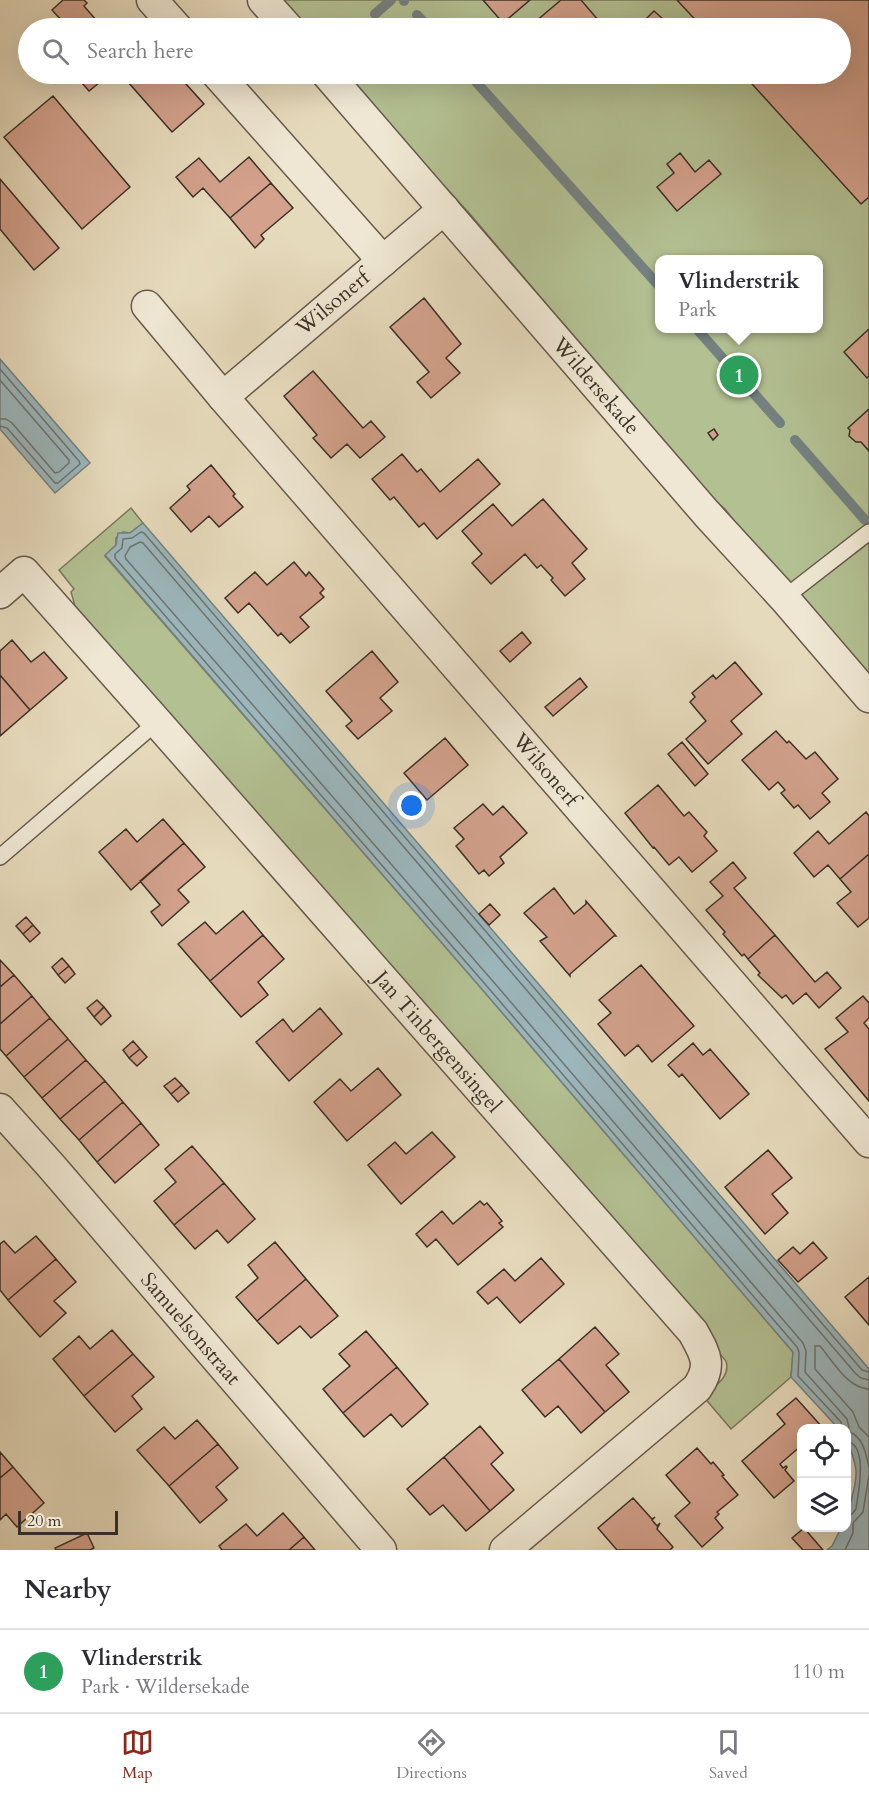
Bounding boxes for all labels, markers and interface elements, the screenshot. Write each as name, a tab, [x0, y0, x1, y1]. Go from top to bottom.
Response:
search box	[18, 18, 851, 84]
icon: search	[39, 35, 72, 68]
text: Search here	[87, 36, 194, 66]
popup	[655, 255, 823, 333]
street label: Wilsonerf	[289, 261, 379, 343]
text: Vlinderstrik	[678, 266, 800, 296]
text: Park	[678, 296, 717, 323]
street label: Wildersekade	[545, 330, 647, 441]
pin: 1	[720, 352, 758, 398]
street label: Wilsonerf	[505, 726, 588, 815]
your location	[397, 791, 426, 820]
street label: Jan Tinbergensingel	[366, 962, 508, 1119]
street label: Samuelsonstraat	[134, 1266, 248, 1392]
map controls	[797, 1424, 851, 1532]
button: locate	[797, 1424, 851, 1478]
button: layers	[797, 1478, 851, 1532]
scale bar	[18, 1508, 118, 1536]
text: 20 m	[27, 1510, 61, 1532]
text: Nearby	[24, 1572, 112, 1607]
text: Vlinderstrik	[81, 1643, 203, 1673]
text: 1	[38, 1658, 49, 1685]
text: 110 m	[792, 1658, 845, 1685]
text: Park · Wildersekade	[81, 1673, 250, 1700]
tab: Map	[121, 1726, 154, 1784]
tab: Directions	[396, 1726, 467, 1784]
tab: Saved	[709, 1726, 748, 1784]

